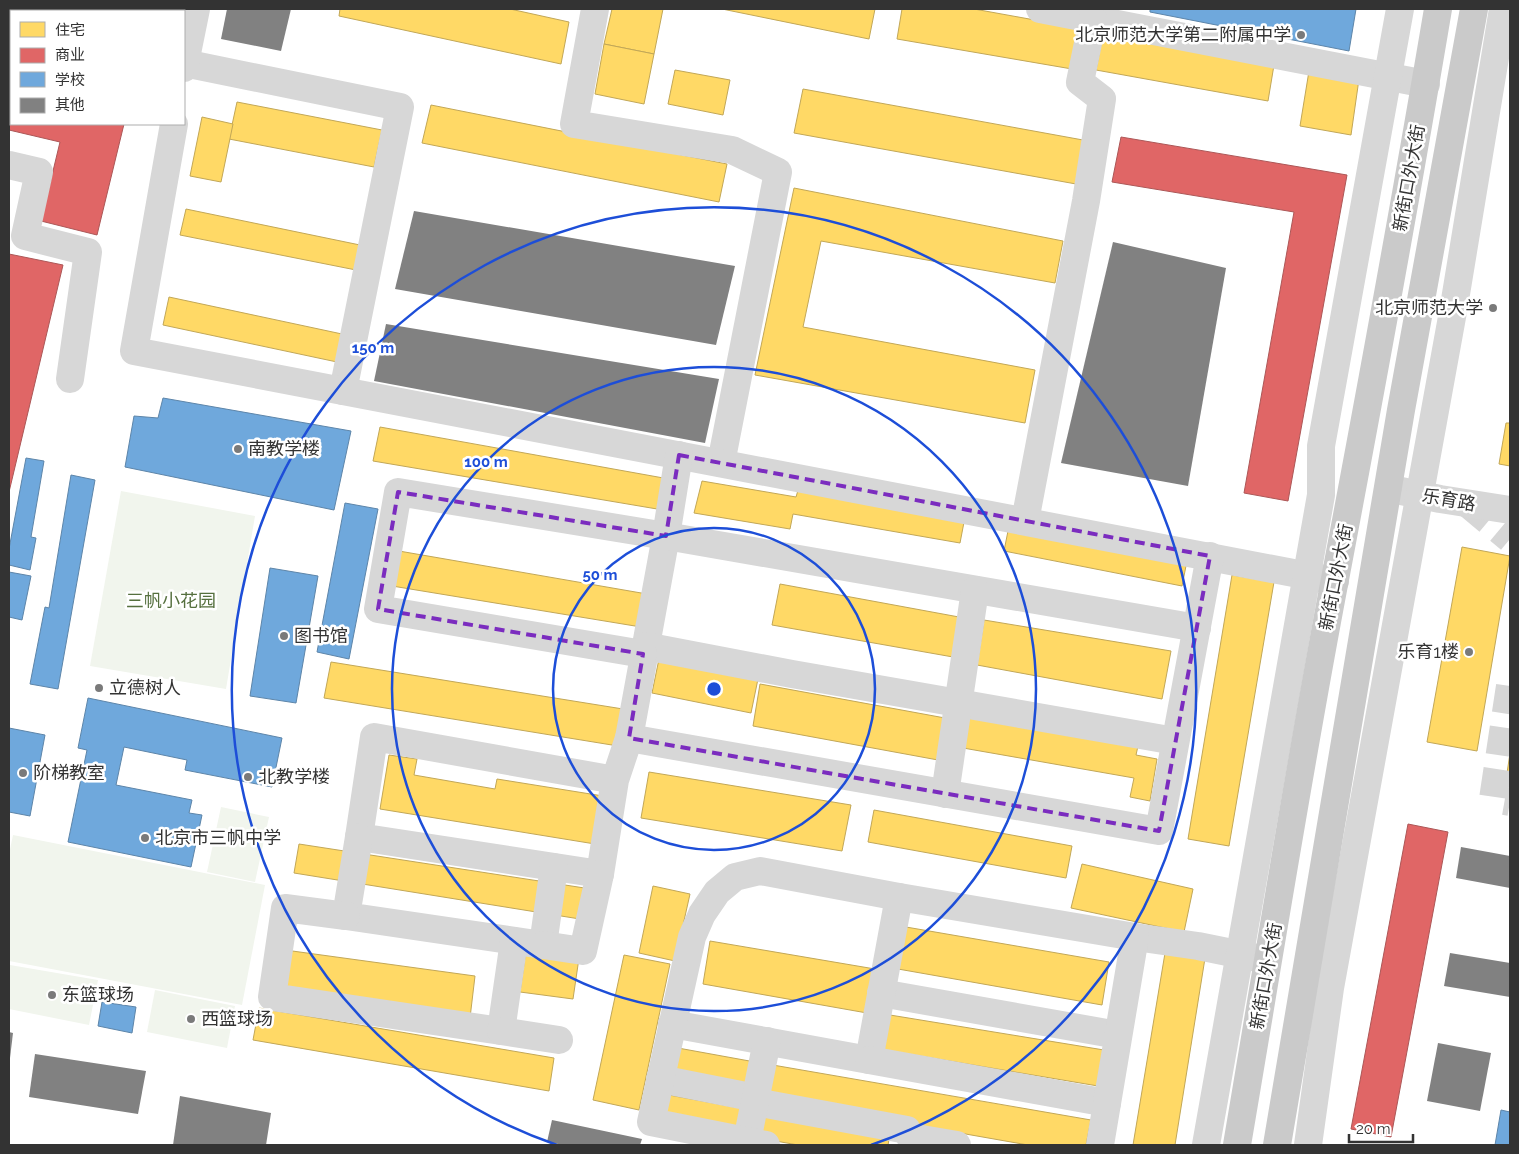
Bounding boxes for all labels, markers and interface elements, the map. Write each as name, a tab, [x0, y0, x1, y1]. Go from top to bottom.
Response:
legend	[10, 10, 185, 125]
text: 住宅	[55, 21, 85, 39]
place label: 北京师范大学第二附属中学	[1075, 24, 1291, 45]
marker: 北京师范大学第二附属中学	[1295, 29, 1307, 41]
text: 商业	[55, 46, 85, 64]
text: 学校	[55, 71, 85, 89]
text: 其他	[55, 96, 85, 114]
street label: 新街口外大街	[1389, 123, 1428, 233]
place label: 北京师范大学	[1375, 297, 1483, 318]
marker: 北京师范大学	[1487, 302, 1499, 314]
text: 150 m	[352, 339, 394, 357]
place label: 南教学楼	[248, 438, 320, 459]
marker: 南教学楼	[232, 443, 244, 455]
text: 100 m	[464, 453, 508, 471]
street label: 乐育路	[1421, 484, 1477, 515]
street label: 新街口外大街	[1315, 522, 1356, 632]
text: 50 m	[582, 566, 618, 584]
park label: 三帆小花园	[126, 590, 216, 611]
place label: 图书馆	[294, 625, 348, 646]
marker: 图书馆	[278, 630, 290, 642]
place label: 乐育1楼	[1397, 641, 1459, 662]
marker: 乐育1楼	[1463, 646, 1475, 658]
place label: 立德树人	[109, 677, 181, 698]
centre of rings	[705, 680, 723, 698]
marker: 立德树人	[93, 682, 105, 694]
place label: 阶梯教室	[33, 762, 105, 783]
place label: 北教学楼	[258, 766, 330, 787]
marker: 阶梯教室	[17, 767, 29, 779]
marker: 北教学楼	[242, 771, 254, 783]
place label: 北京市三帆中学	[155, 827, 281, 848]
marker: 北京市三帆中学	[139, 832, 151, 844]
street label: 新街口外大街	[1246, 921, 1285, 1031]
place label: 东篮球场	[62, 984, 134, 1005]
marker: 东篮球场	[46, 989, 58, 1001]
place label: 西篮球场	[201, 1008, 273, 1029]
marker: 西篮球场	[185, 1013, 197, 1025]
scale bar	[1349, 1112, 1413, 1144]
text: 20 m	[1356, 1120, 1391, 1138]

